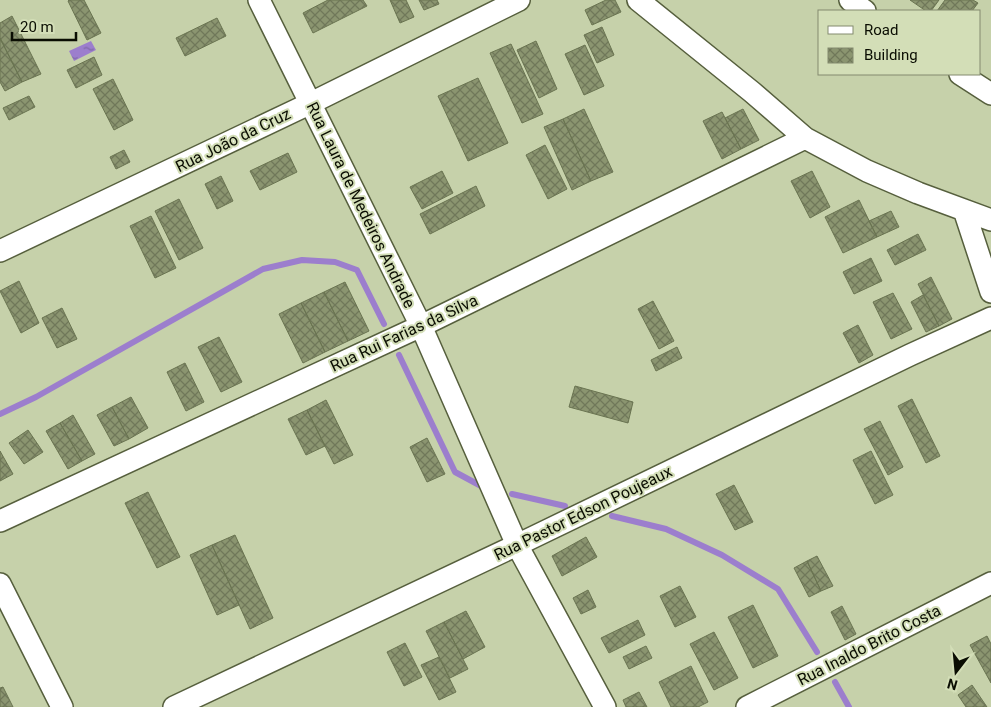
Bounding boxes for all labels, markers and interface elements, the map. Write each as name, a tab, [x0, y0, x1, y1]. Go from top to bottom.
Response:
scale bar	[12, 10, 76, 42]
legend	[818, 10, 981, 75]
text: 20 m	[20, 18, 54, 36]
text: Road	[864, 21, 898, 39]
text: Building	[864, 46, 918, 64]
street label: Rua Laura de Medeiros Andrade	[303, 99, 419, 311]
street label: Rua João da Cruz	[172, 104, 294, 176]
street label: Rua Rui Farias da Silva	[327, 290, 481, 376]
street label: Rua Pastor Edson Poujeaux	[491, 462, 675, 564]
street label: Rua Inaldo Brito Costa	[794, 601, 944, 689]
north arrow	[931, 647, 981, 697]
text: N	[945, 675, 959, 694]

